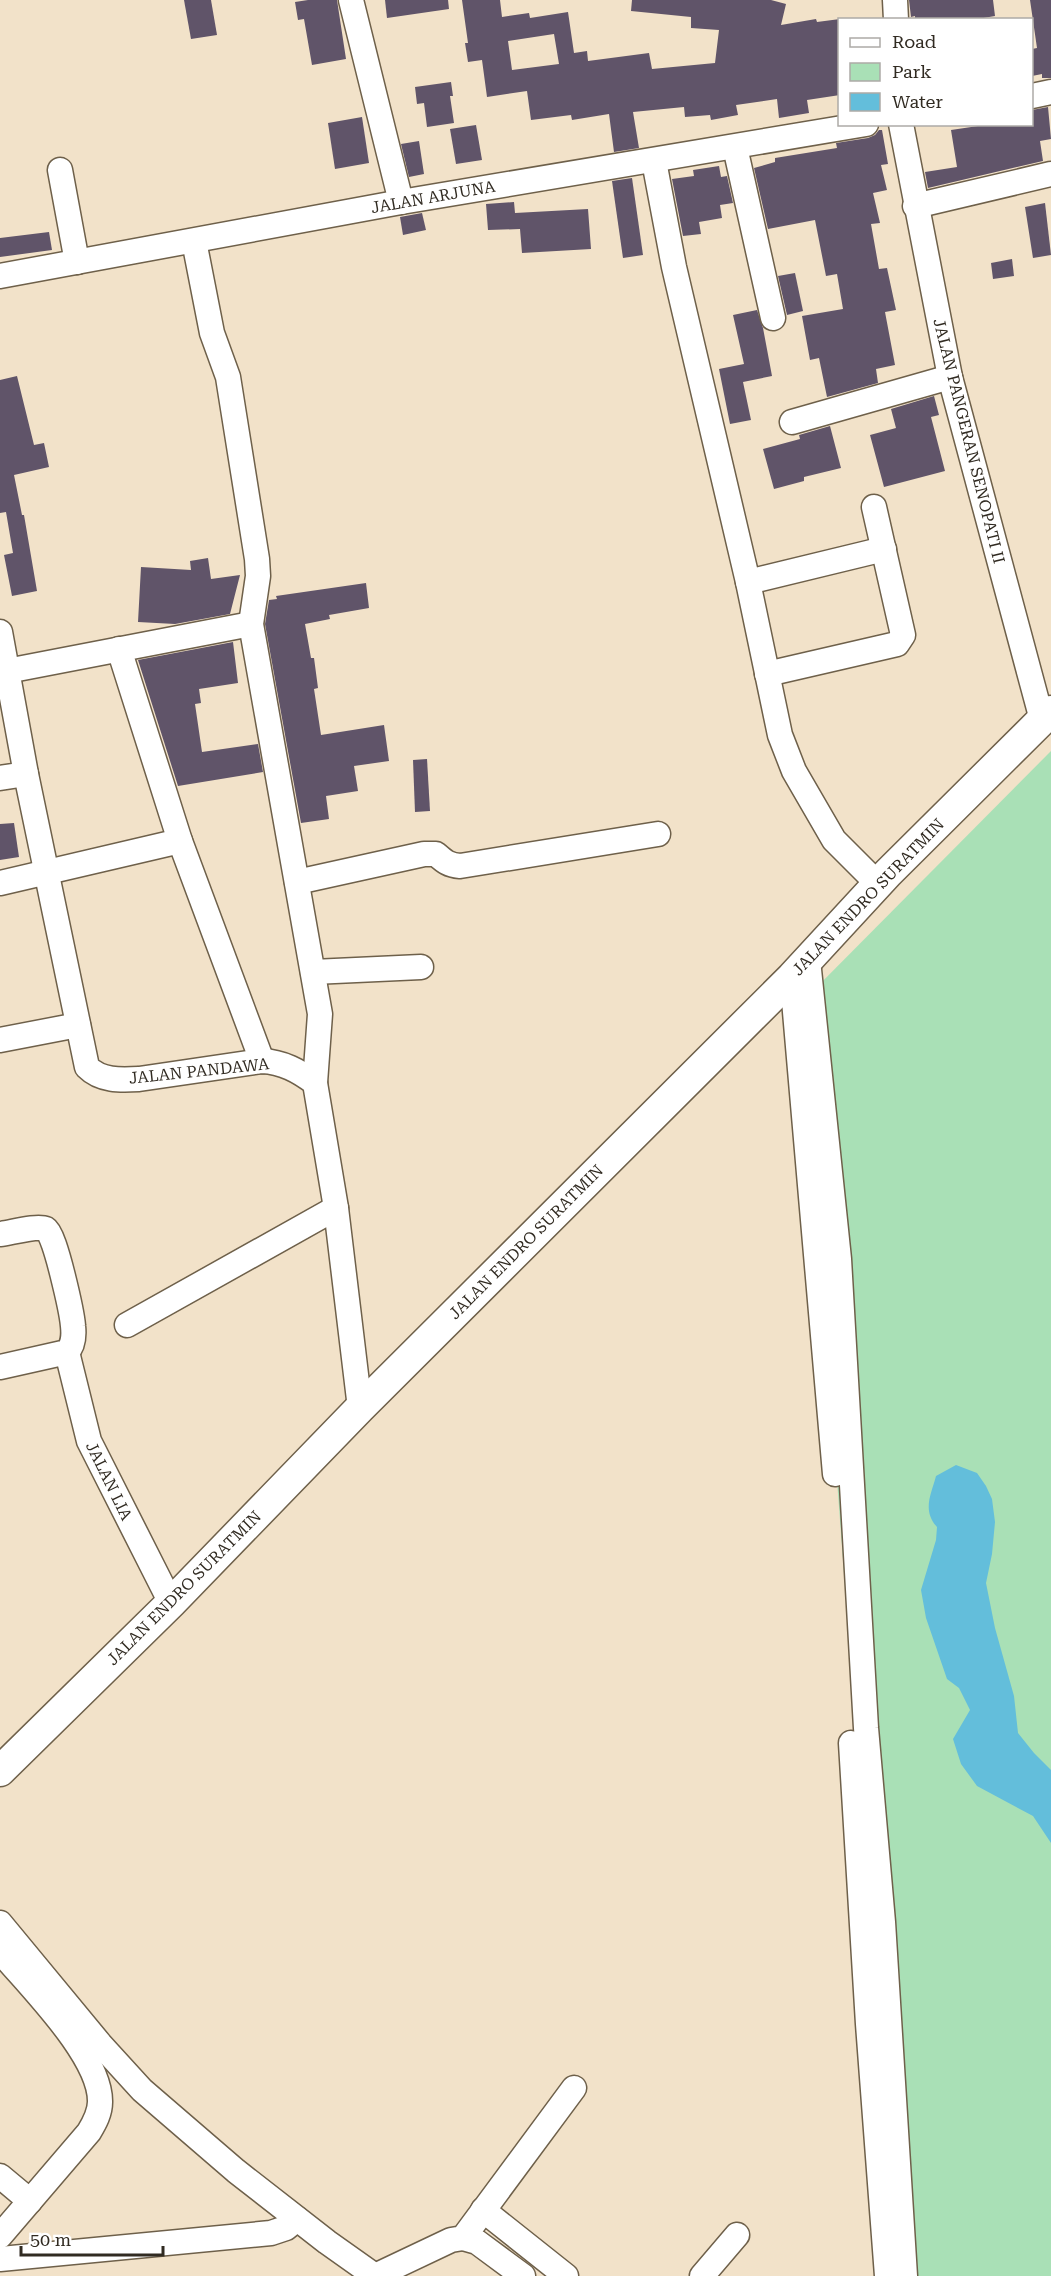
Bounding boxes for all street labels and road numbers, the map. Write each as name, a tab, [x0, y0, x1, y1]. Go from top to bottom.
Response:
street label: JALAN ARJUNA	[369, 177, 497, 217]
street label: JALAN PANGERAN SENOPATI II	[929, 316, 1009, 566]
street label: JALAN ENDRO SURATMIN	[788, 815, 948, 979]
street label: JALAN PANDAWA	[128, 1054, 271, 1088]
street label: JALAN ENDRO SURATMIN	[445, 1161, 607, 1323]
street label: JALAN LIA	[82, 1439, 137, 1524]
street label: JALAN ENDRO SURATMIN	[103, 1507, 265, 1669]

